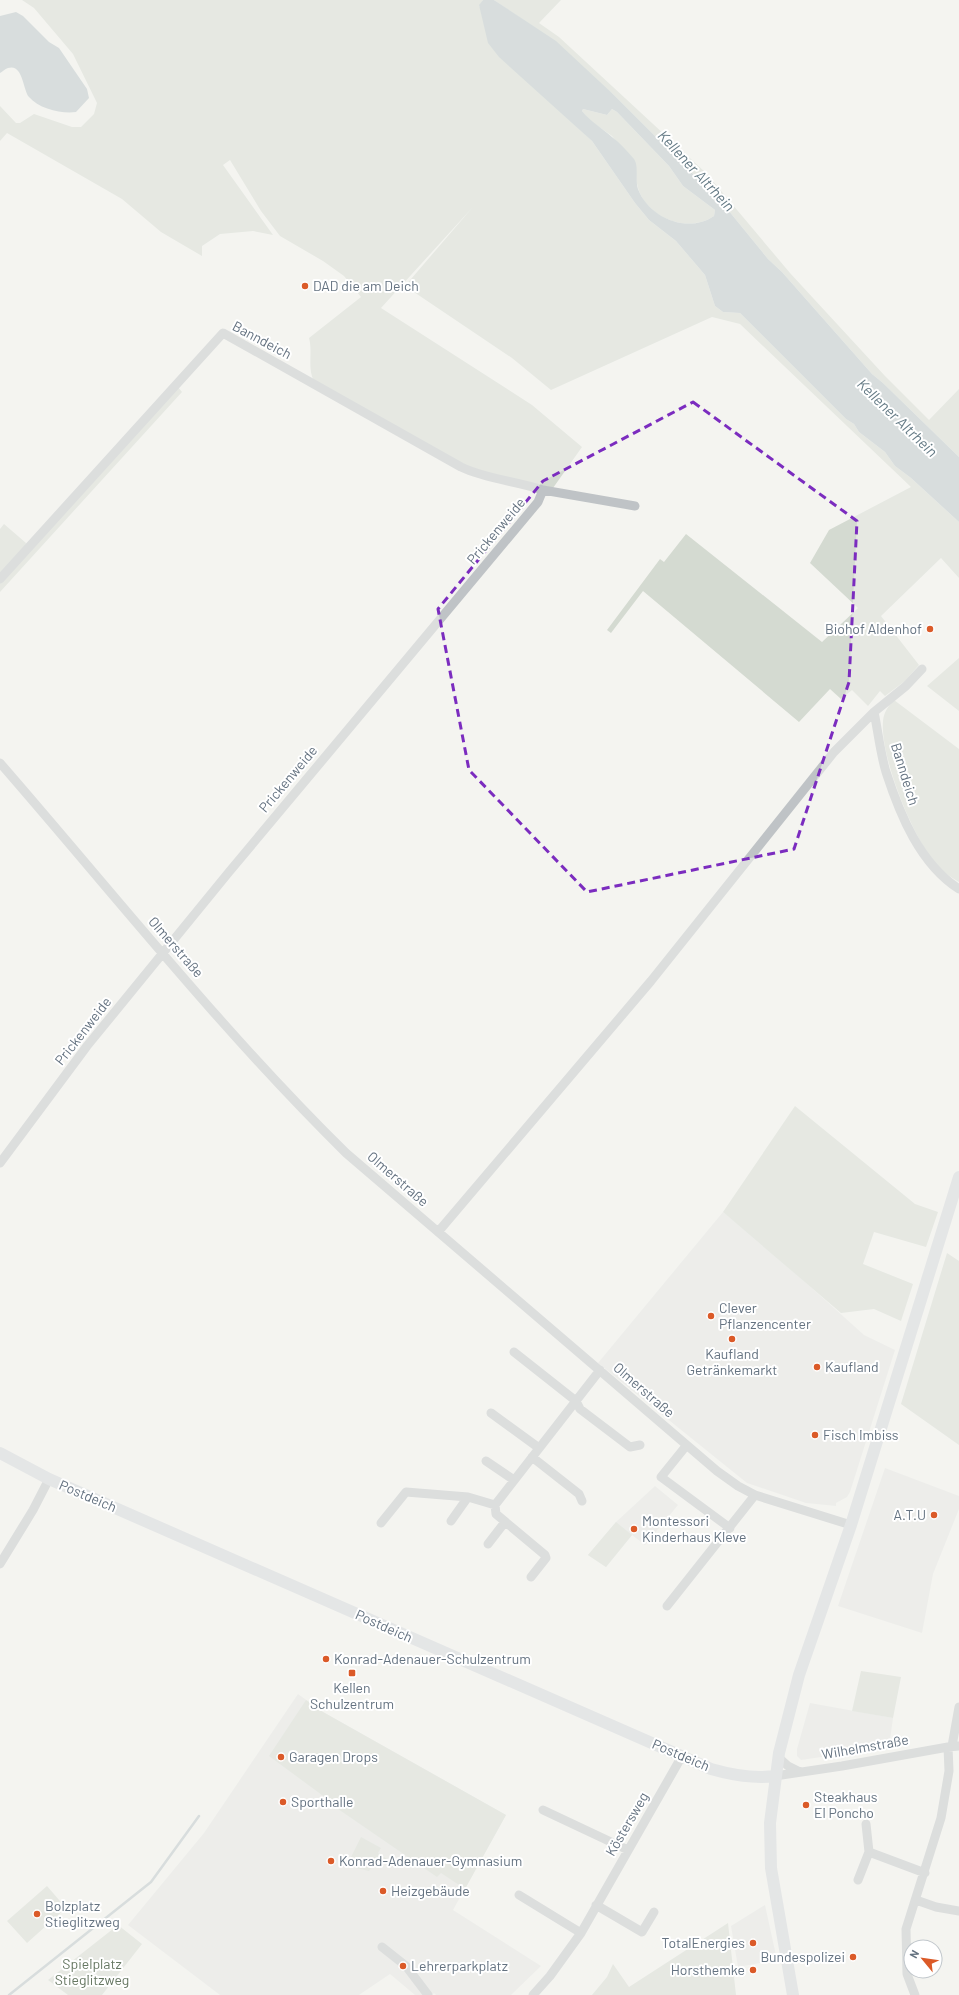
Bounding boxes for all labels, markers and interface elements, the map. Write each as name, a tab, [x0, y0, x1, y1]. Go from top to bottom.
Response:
water label: Kellener Altrhein	[655, 126, 739, 215]
place label: DAD die am Deich	[313, 277, 419, 294]
marker: DAD die am Deich	[300, 281, 310, 291]
street label: Banndeich	[230, 317, 295, 362]
water label: Kellener Altrhein	[854, 375, 942, 460]
street label: Prickenweide	[463, 494, 528, 567]
place label: Biohof Aldenhof	[825, 620, 922, 637]
marker: Biohof Aldenhof	[925, 624, 935, 634]
street label: Banndeich	[888, 741, 923, 807]
street label: Prickenweide	[255, 742, 320, 815]
street label: Olmerstraße	[145, 913, 207, 981]
street label: Prickenweide	[51, 993, 115, 1068]
street label: Olmerstraße	[364, 1148, 432, 1210]
place label: Clever Pflanzencenter	[719, 1299, 811, 1332]
marker: Clever Pflanzencenter	[706, 1311, 716, 1321]
marker: Kaufland Getränkemarkt	[727, 1334, 737, 1344]
place label: Kaufland Getränkemarkt	[687, 1345, 777, 1378]
place label: Kaufland	[825, 1358, 879, 1375]
street label: Olmerstraße	[610, 1359, 678, 1421]
marker: Kaufland	[812, 1362, 822, 1372]
place label: Fisch Imbiss	[823, 1426, 899, 1443]
marker: Fisch Imbiss	[810, 1430, 820, 1440]
street label: Postdeich	[57, 1476, 119, 1515]
place label: A.T.U	[894, 1506, 926, 1523]
marker: A.T.U	[929, 1510, 939, 1520]
place label: Montessori Kinderhaus Kleve	[642, 1512, 746, 1545]
marker: Montessori Kinderhaus Kleve	[629, 1524, 639, 1534]
street label: Postdeich	[353, 1605, 415, 1646]
place label: Konrad-Adenauer-Schulzentrum	[334, 1650, 531, 1667]
marker: Konrad-Adenauer-Schulzentrum	[321, 1654, 331, 1664]
marker: Kellen Schulzentrum	[347, 1668, 357, 1678]
place label: Kellen Schulzentrum	[310, 1679, 394, 1712]
street label: Wilhelmstraße	[820, 1730, 910, 1763]
street label: Postdeich	[650, 1735, 712, 1774]
place label: Garagen Drops	[289, 1748, 378, 1765]
marker: Garagen Drops	[276, 1752, 286, 1762]
place label: Steakhaus El Poncho	[814, 1788, 878, 1821]
street label: Köstersweg	[601, 1789, 652, 1859]
place label: Sporthalle	[291, 1793, 353, 1810]
marker: Sporthalle	[278, 1797, 288, 1807]
marker: Steakhaus El Poncho	[801, 1800, 811, 1810]
place label: Konrad-Adenauer-Gymnasium	[339, 1852, 522, 1869]
marker: Konrad-Adenauer-Gymnasium	[326, 1856, 336, 1866]
place label: Heizgebäude	[391, 1882, 470, 1899]
marker: Heizgebäude	[378, 1886, 388, 1896]
place label: Bolzplatz Stieglitzweg	[45, 1897, 120, 1930]
marker: Bolzplatz Stieglitzweg	[32, 1909, 42, 1919]
place label: TotalEnergies	[662, 1934, 745, 1951]
marker: TotalEnergies	[748, 1938, 758, 1948]
north arrow	[903, 1939, 943, 1979]
place label: Bundespolizei	[760, 1948, 845, 1965]
text: N	[906, 1948, 921, 1960]
marker: Bundespolizei	[848, 1952, 858, 1962]
park label: Spielplatz Stieglitzweg	[55, 1955, 129, 1988]
place label: Lehrerparkplatz	[411, 1957, 508, 1974]
marker: Lehrerparkplatz	[398, 1961, 408, 1971]
place label: Horsthemke	[671, 1961, 745, 1978]
marker: Horsthemke	[748, 1965, 758, 1975]

